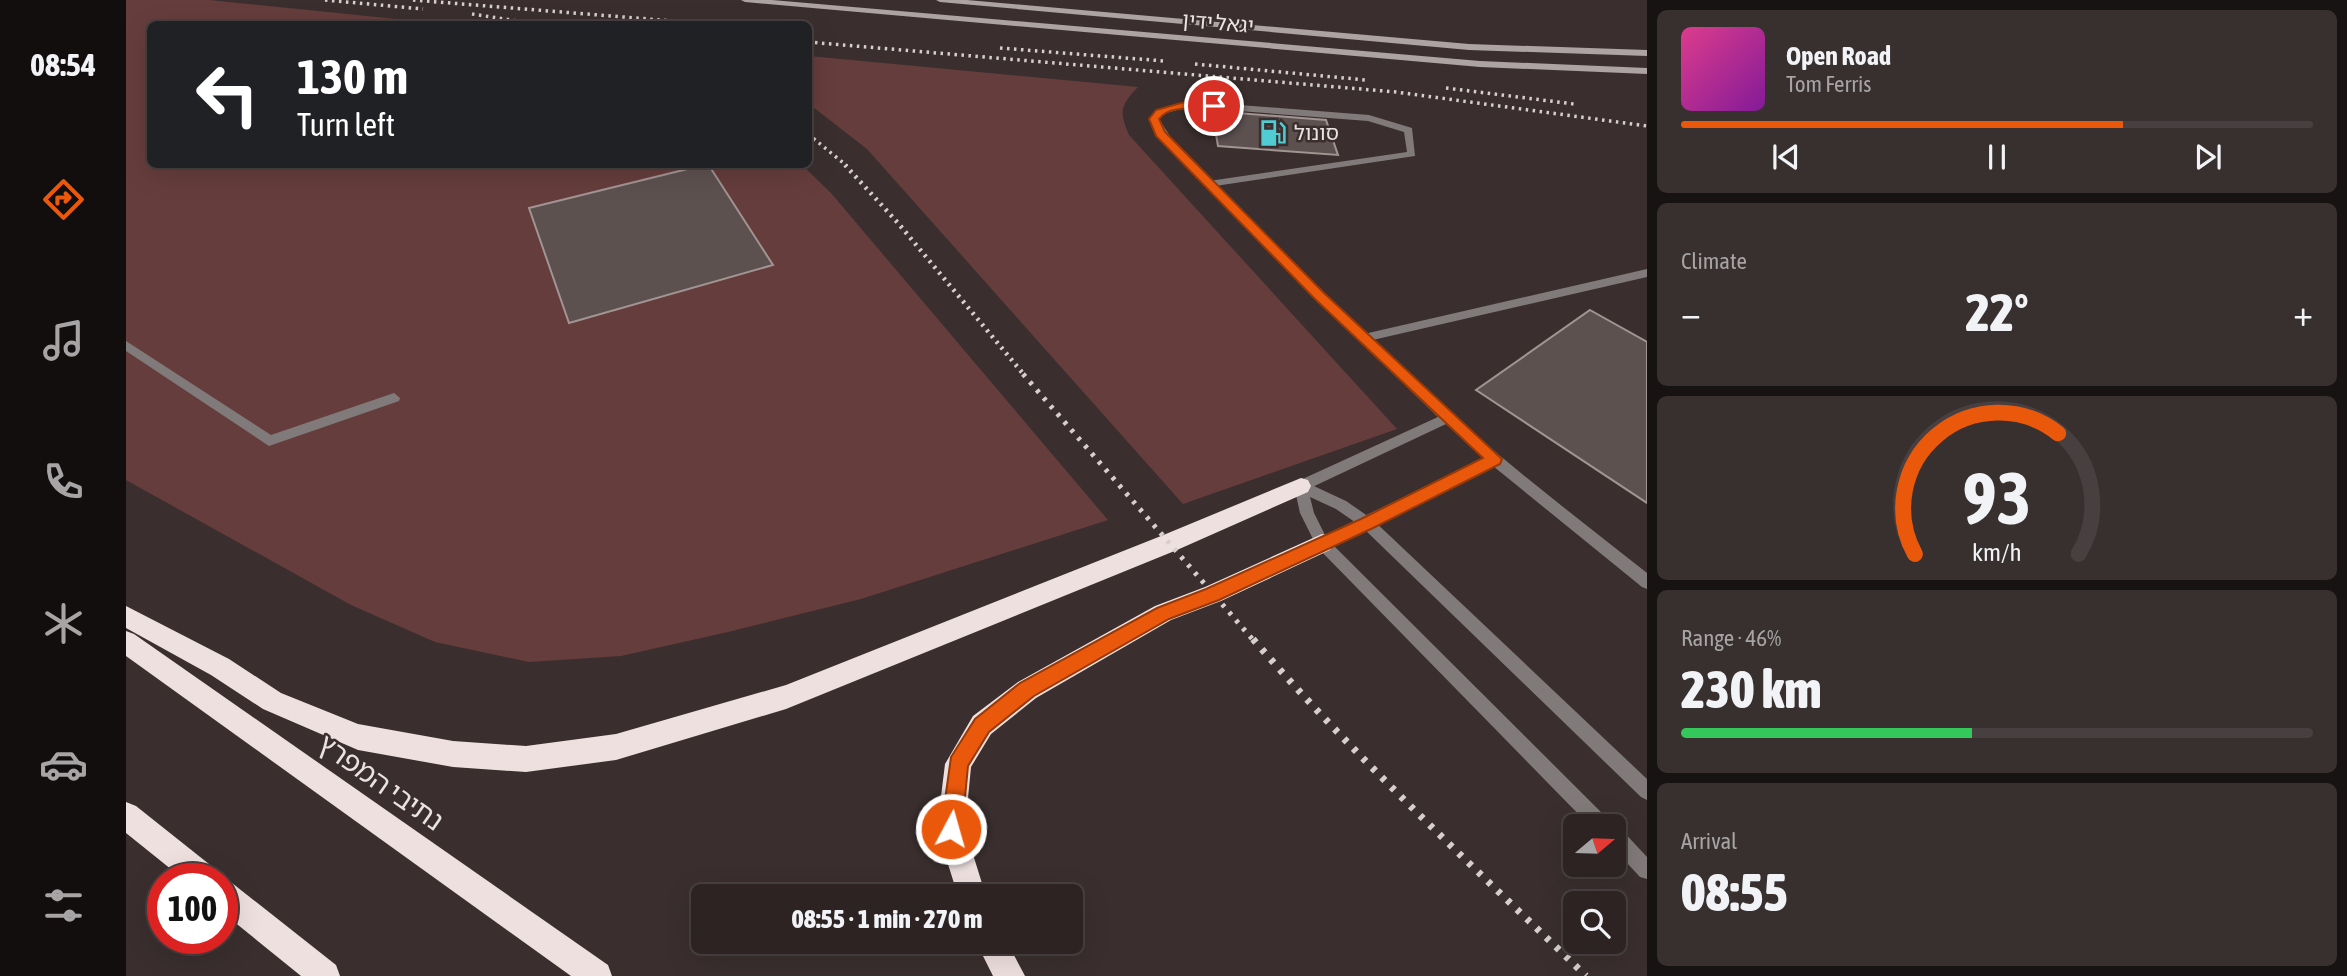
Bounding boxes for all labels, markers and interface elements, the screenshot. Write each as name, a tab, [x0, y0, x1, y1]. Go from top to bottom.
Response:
street label: יגאל ידין	[1181, 7, 1255, 37]
text: Open Road	[1786, 41, 1891, 71]
text: 08:54	[30, 46, 96, 83]
text: 130 m	[297, 48, 408, 104]
icon: left	[182, 49, 273, 140]
text: Tom Ferris	[1786, 71, 1871, 97]
pin	[1184, 76, 1244, 136]
icon: arrive	[1195, 87, 1233, 125]
text: Turn left	[297, 106, 395, 143]
fuel station icon: סונול	[1258, 118, 1288, 148]
place label: סונול	[1294, 120, 1339, 144]
icon: previous	[1767, 138, 1805, 176]
icon: pause	[1978, 138, 2016, 176]
icon: next	[2189, 138, 2227, 176]
icon: directions	[39, 175, 88, 224]
text: Climate	[1681, 248, 1747, 274]
text: 22°	[1965, 282, 2029, 342]
text: −	[1681, 291, 1701, 334]
text: +	[2293, 291, 2313, 334]
icon: music	[39, 316, 88, 365]
text: 93	[1963, 456, 2031, 539]
icon: phone	[39, 457, 88, 506]
text: km/h	[1972, 538, 2022, 566]
icon: climate	[39, 599, 88, 648]
text: Range · 46%	[1681, 625, 1781, 651]
text: 230 km	[1681, 659, 1822, 719]
street label: נתיבי המפרץ	[312, 727, 450, 837]
icon: car	[39, 740, 88, 789]
position arrow	[914, 792, 988, 866]
north arrow	[1563, 814, 1626, 877]
map controls	[1563, 814, 1626, 954]
text: Arrival	[1681, 828, 1737, 854]
text: 08:55	[1681, 862, 1788, 922]
speed limit sign: 100	[147, 863, 238, 954]
icon: filters	[39, 881, 88, 930]
button: search	[1563, 891, 1626, 954]
text: 08:55 · 1 min · 270 m	[792, 904, 982, 934]

